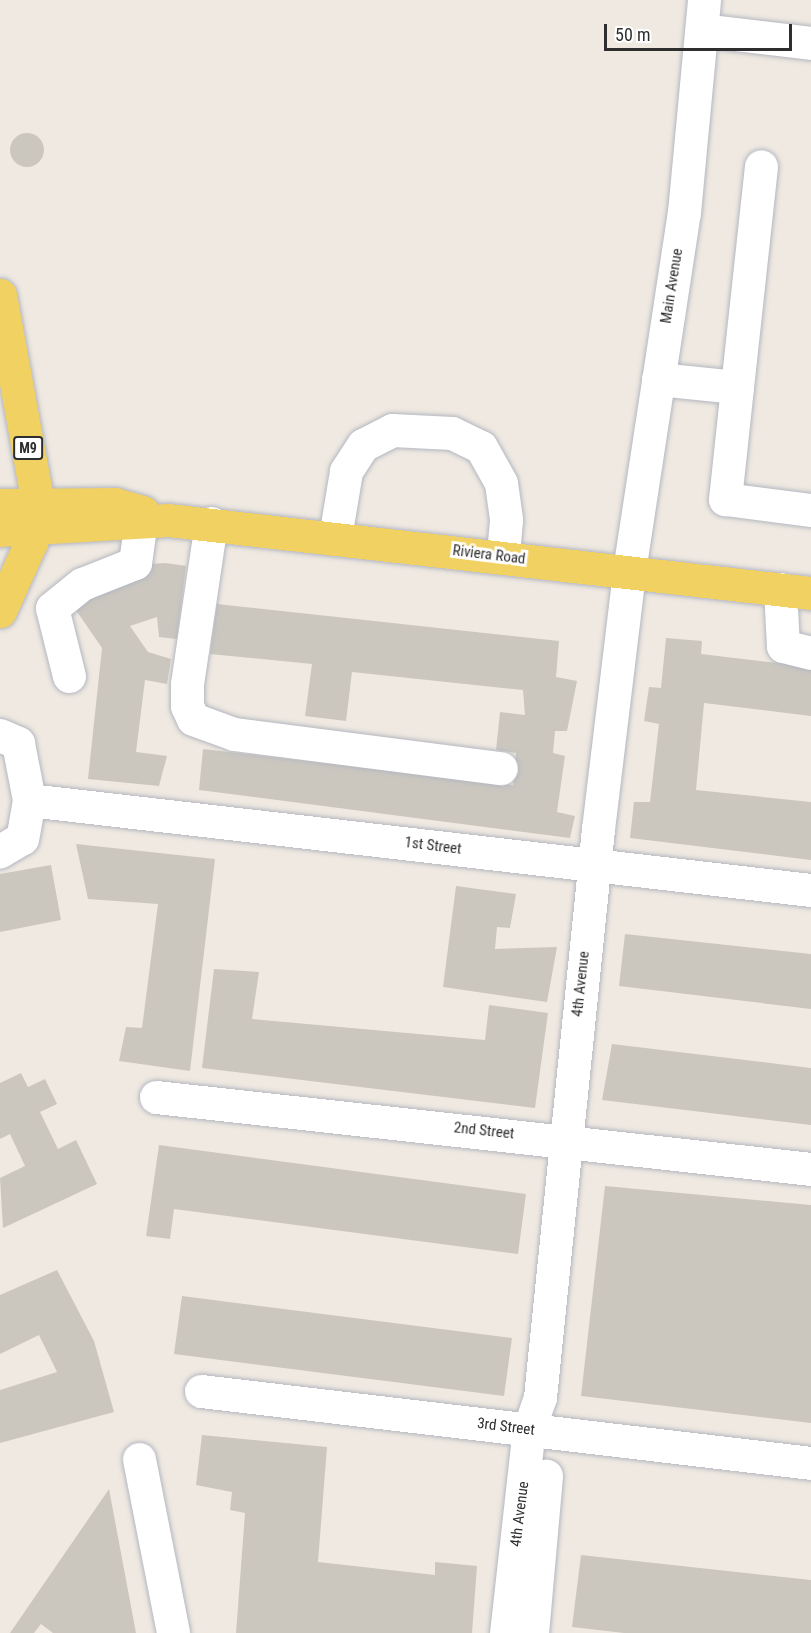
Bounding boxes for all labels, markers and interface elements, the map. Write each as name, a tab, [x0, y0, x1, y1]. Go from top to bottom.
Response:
scale bar	[607, 12, 794, 50]
text: 50 m	[615, 24, 650, 45]
street label: Main Avenue	[657, 247, 687, 325]
road number: M9	[13, 437, 43, 459]
street label: Riviera Road	[452, 542, 526, 568]
street label: 1st Street	[403, 834, 463, 858]
street label: 4th Avenue	[569, 950, 593, 1018]
street label: 2nd Street	[453, 1119, 515, 1143]
street label: 3rd Street	[476, 1415, 536, 1439]
street label: 4th Avenue	[507, 1480, 533, 1548]

